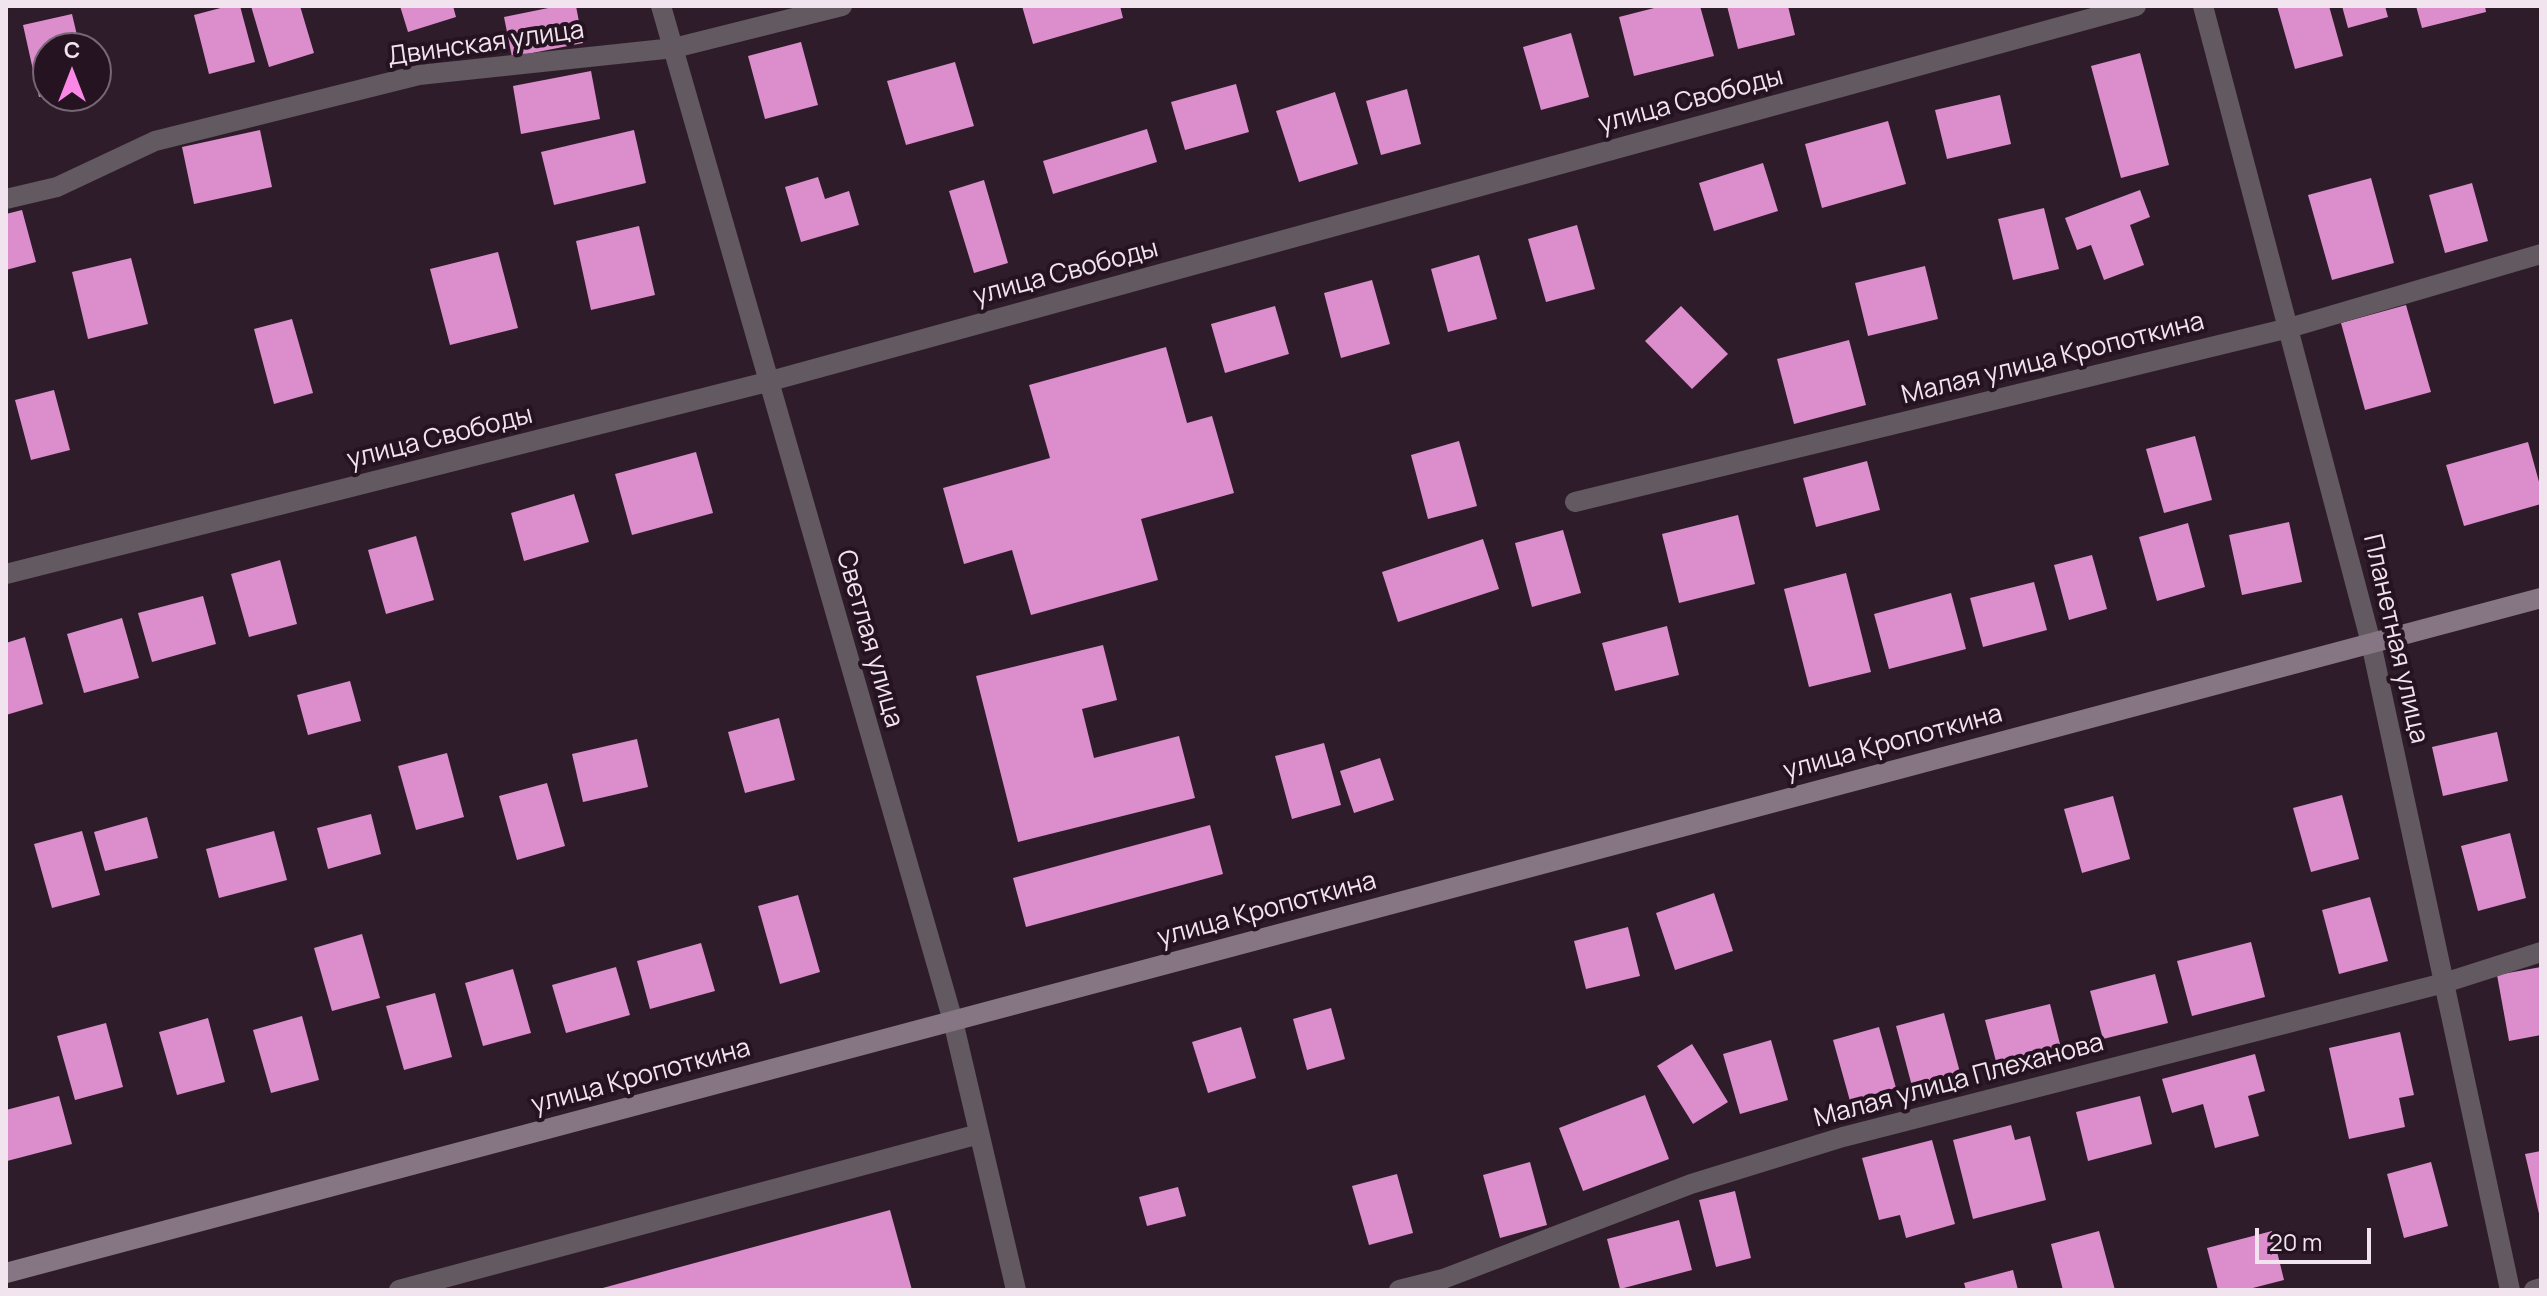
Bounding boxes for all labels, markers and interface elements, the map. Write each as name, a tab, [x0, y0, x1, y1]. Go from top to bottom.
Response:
street label: Двинская улица	[386, 15, 586, 73]
north arrow	[32, 32, 112, 112]
text: С	[64, 35, 80, 65]
street label: улица Свободы	[1595, 61, 1787, 141]
street label: улица Свободы	[970, 233, 1162, 313]
street label: Малая улица Кропоткина	[1899, 306, 2207, 412]
street label: улица Свободы	[344, 400, 536, 476]
street label: Планетная улица	[2356, 531, 2434, 747]
street label: Светлая улица	[829, 547, 909, 731]
street label: улица Кропоткина	[1780, 699, 2006, 787]
street label: улица Кропоткина	[1154, 866, 1380, 954]
street label: Малая улица Плеханова	[1811, 1027, 2107, 1135]
street label: улица Кропоткина	[528, 1033, 754, 1121]
scale bar	[2259, 1212, 2375, 1262]
text: 20 m	[2269, 1225, 2322, 1258]

